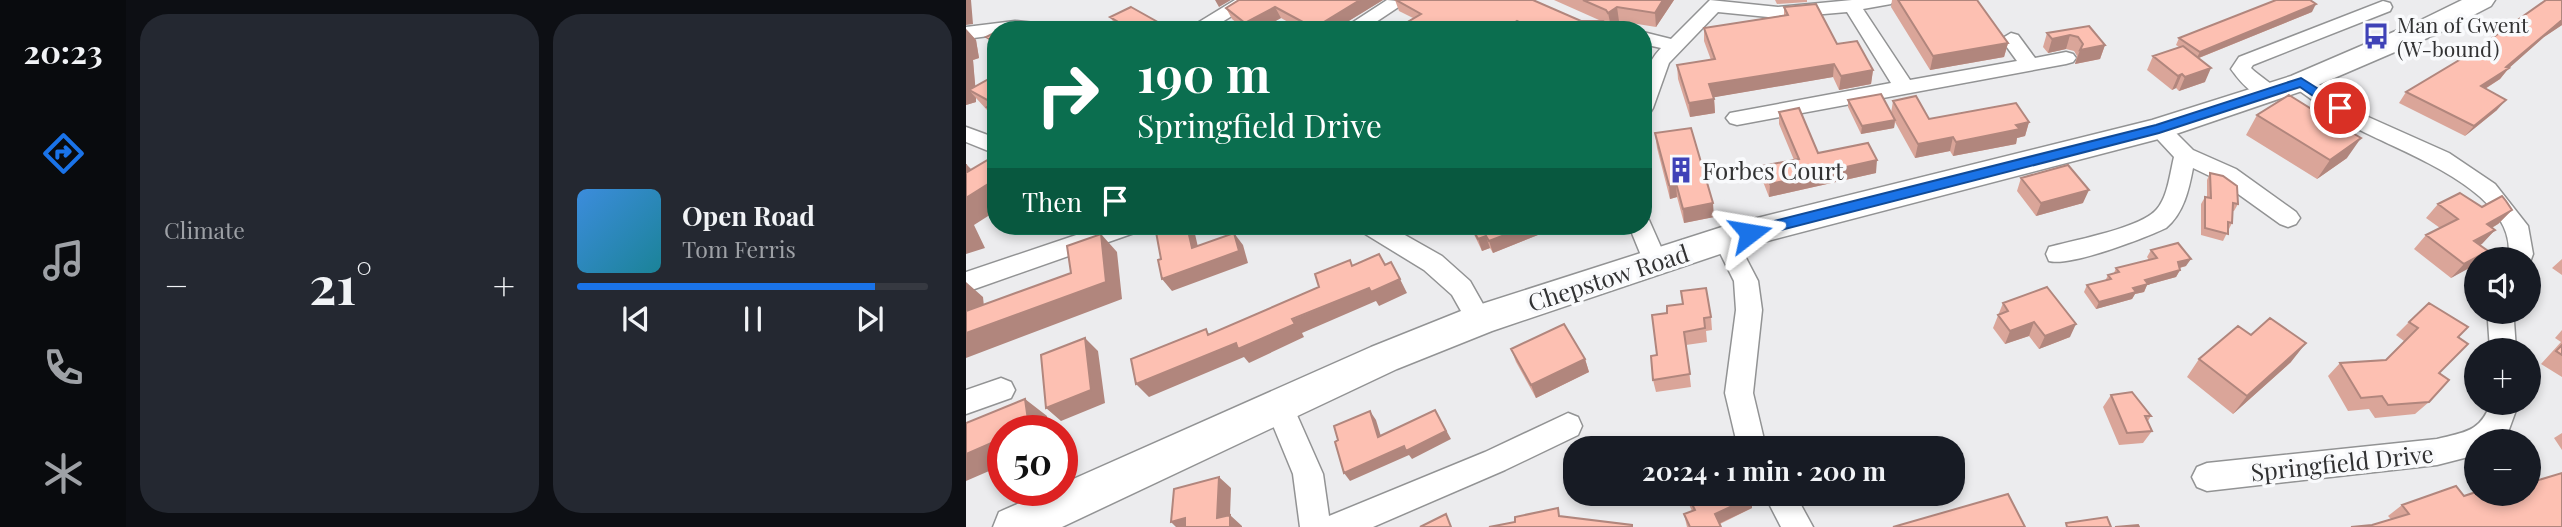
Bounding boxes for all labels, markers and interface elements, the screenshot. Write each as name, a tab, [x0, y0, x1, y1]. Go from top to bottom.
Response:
place label: Man of Gwent (W-bound)	[2397, 10, 2529, 62]
bus stop icon: Man of Gwent (W-bound)	[2361, 21, 2391, 51]
text: 20:23	[23, 29, 103, 72]
text: 190 m	[1137, 40, 1270, 105]
icon: right	[1022, 49, 1113, 140]
pin	[2310, 78, 2370, 138]
icon: arrive	[2321, 89, 2359, 127]
text: Springfield Drive	[1137, 103, 1382, 146]
icon: directions	[39, 129, 88, 178]
place label: Forbes Court	[1702, 154, 1844, 186]
building icon: Forbes Court	[1666, 155, 1696, 185]
icon: arrive	[1096, 182, 1134, 220]
text: Then	[1022, 184, 1082, 219]
position arrow	[1713, 196, 1787, 270]
text: Open Road	[682, 198, 815, 233]
text: Climate	[164, 214, 245, 245]
text: Tom Ferris	[682, 233, 796, 264]
icon: music	[39, 236, 88, 285]
street label: Chepstow Road	[1523, 236, 1693, 318]
map controls	[2464, 247, 2541, 506]
button: sound	[2464, 247, 2541, 324]
text: 21°	[309, 249, 372, 318]
text: −	[164, 259, 189, 310]
text: +	[493, 259, 515, 310]
icon: previous	[617, 300, 655, 338]
icon: pause	[734, 300, 772, 338]
icon: next	[851, 300, 889, 338]
button: +	[2464, 338, 2541, 415]
icon: phone	[39, 343, 88, 392]
speed limit sign: 50	[987, 415, 1078, 506]
button: −	[2464, 429, 2541, 506]
street label: Springfield Drive	[2249, 436, 2435, 488]
icon: climate	[39, 449, 88, 498]
text: 20:24 · 1 min · 200 m	[1642, 453, 1886, 488]

